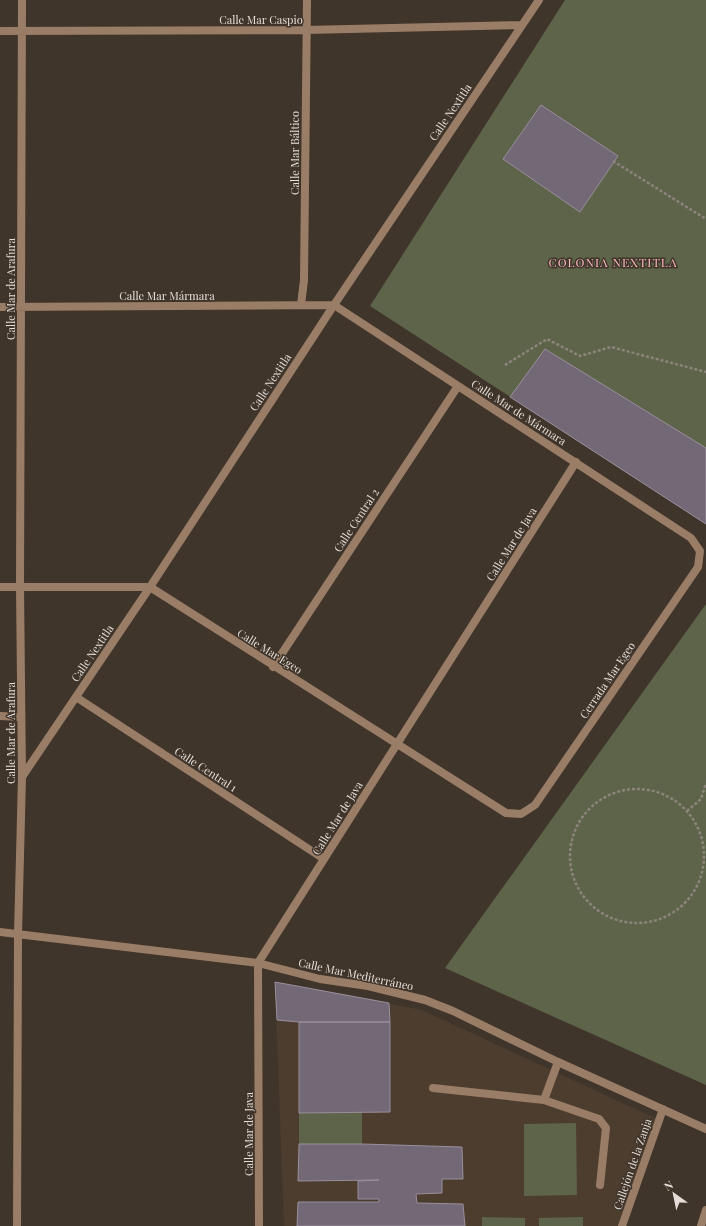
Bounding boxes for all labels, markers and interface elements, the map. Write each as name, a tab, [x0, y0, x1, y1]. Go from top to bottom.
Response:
street label: Calle Mar Caspio	[219, 12, 303, 27]
street label: Calle Nextitla	[425, 80, 475, 143]
street label: Calle Mar Báltico	[287, 111, 302, 195]
street label: Calle Mar de Arafura	[3, 237, 18, 340]
district label: COLONIA NEXTITLA	[549, 254, 677, 270]
street label: Calle Mar Mármara	[119, 288, 215, 303]
street label: Calle Nextitla	[246, 350, 295, 414]
street label: Calle Mar de Mármara	[469, 376, 570, 449]
street label: Calle Central 2	[330, 485, 382, 555]
street label: Calle Mar de Java	[482, 504, 540, 584]
street label: Calle Nextitla	[67, 621, 117, 684]
street label: Calle Mar Egeo	[235, 625, 305, 677]
street label: Cerrada Mar Egeo	[576, 639, 638, 721]
street label: Calle Mar de Arafura	[3, 681, 18, 784]
street label: Calle Central 1	[172, 743, 240, 795]
street label: Calle Mar de Java	[308, 778, 366, 858]
street label: Calle Mar Mediterráneo	[297, 954, 415, 994]
street label: Calle Mar de Java	[241, 1091, 256, 1176]
street label: Callejón de la Zanja	[609, 1116, 655, 1212]
north arrow	[654, 1174, 694, 1214]
text: N	[661, 1177, 676, 1194]

